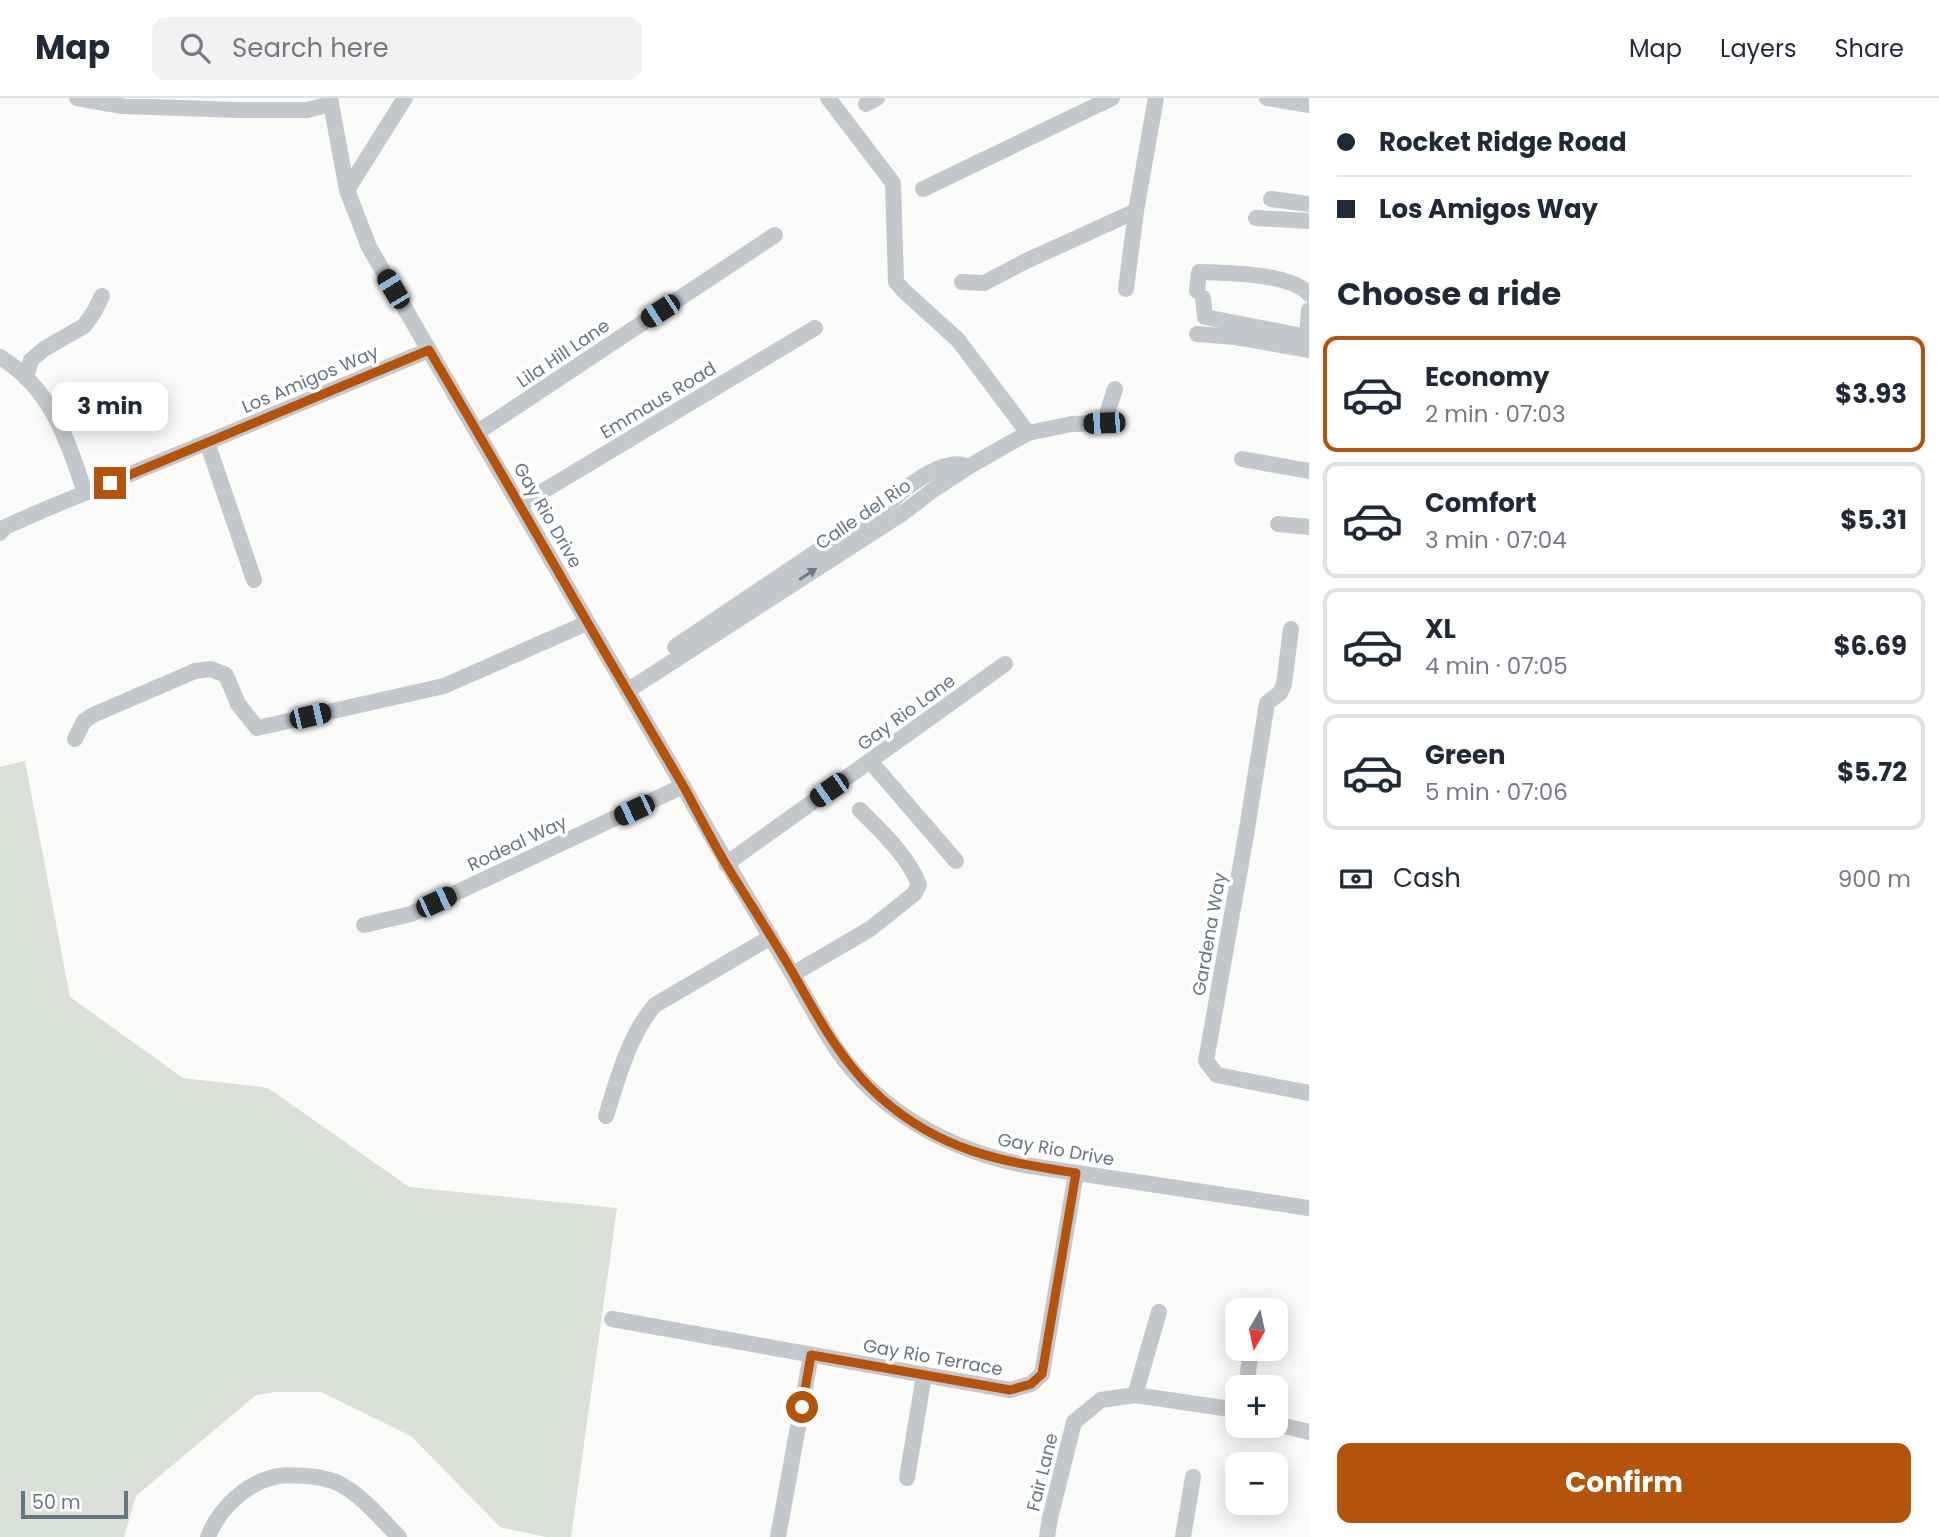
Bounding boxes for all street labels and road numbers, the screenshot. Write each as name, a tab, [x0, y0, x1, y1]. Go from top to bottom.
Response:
street label: Lila Hill Lane	[512, 313, 614, 393]
street label: Los Amigos Way	[238, 339, 382, 419]
street label: Emmaus Road	[595, 356, 721, 444]
street label: Gay Rio Drive	[508, 458, 588, 572]
street label: Calle del Rio	[810, 473, 916, 555]
street label: Gay Rio Lane	[852, 668, 960, 756]
street label: Rodeal Way	[463, 809, 571, 877]
street label: Gardena Way	[1186, 870, 1232, 998]
street label: Gay Rio Drive	[996, 1126, 1116, 1172]
street label: Gay Rio Terrace	[861, 1332, 1005, 1382]
street label: Fair Lane	[1020, 1430, 1064, 1514]

